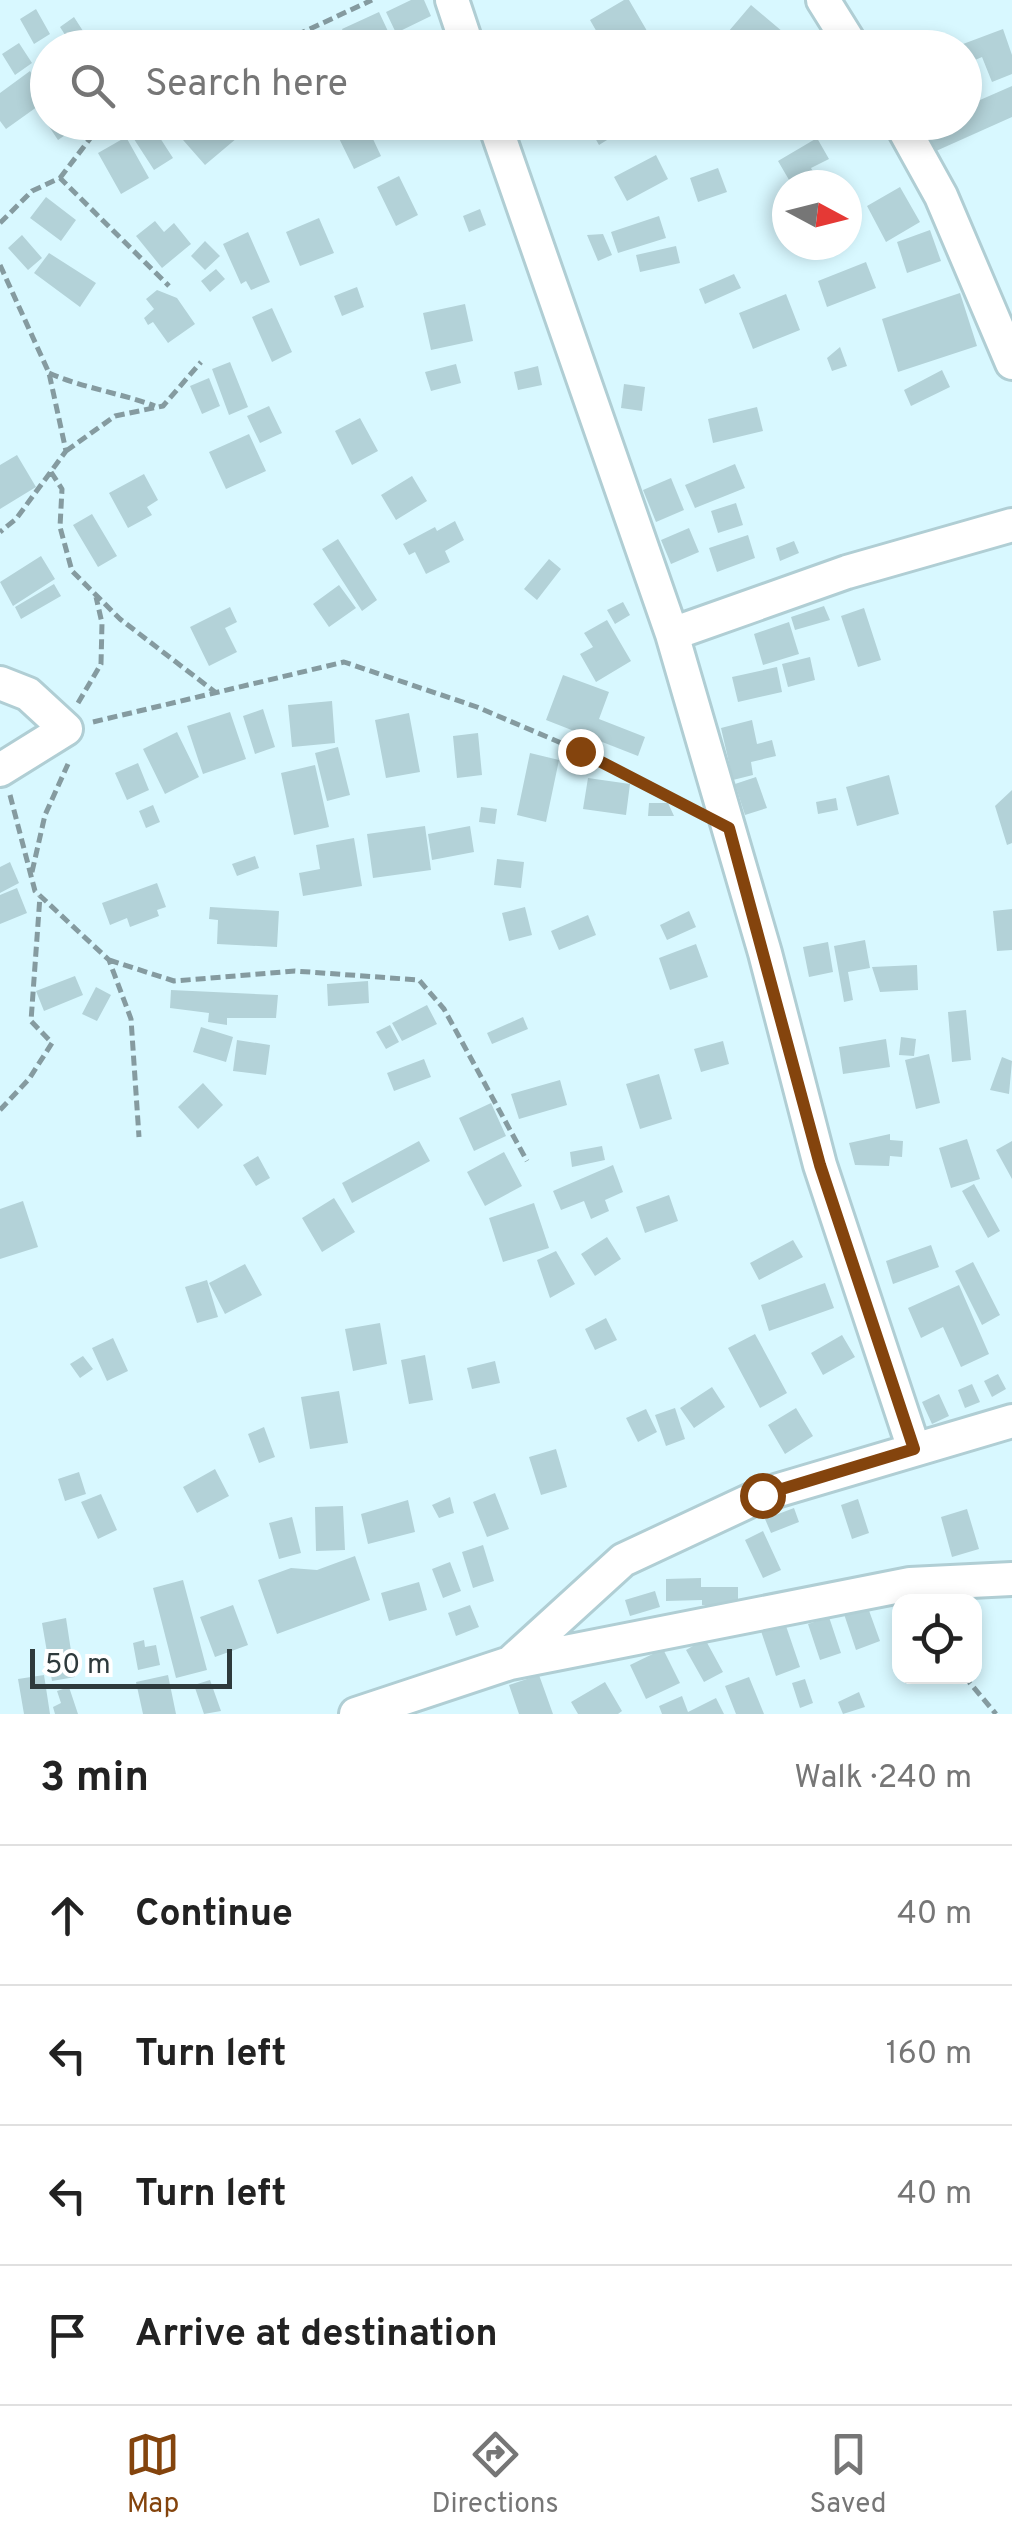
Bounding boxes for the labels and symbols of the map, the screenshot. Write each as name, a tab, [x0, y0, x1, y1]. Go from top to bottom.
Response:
north arrow	[772, 170, 862, 260]
route end	[558, 729, 604, 775]
route start	[740, 1473, 786, 1519]
scale bar	[30, 1644, 232, 1688]

